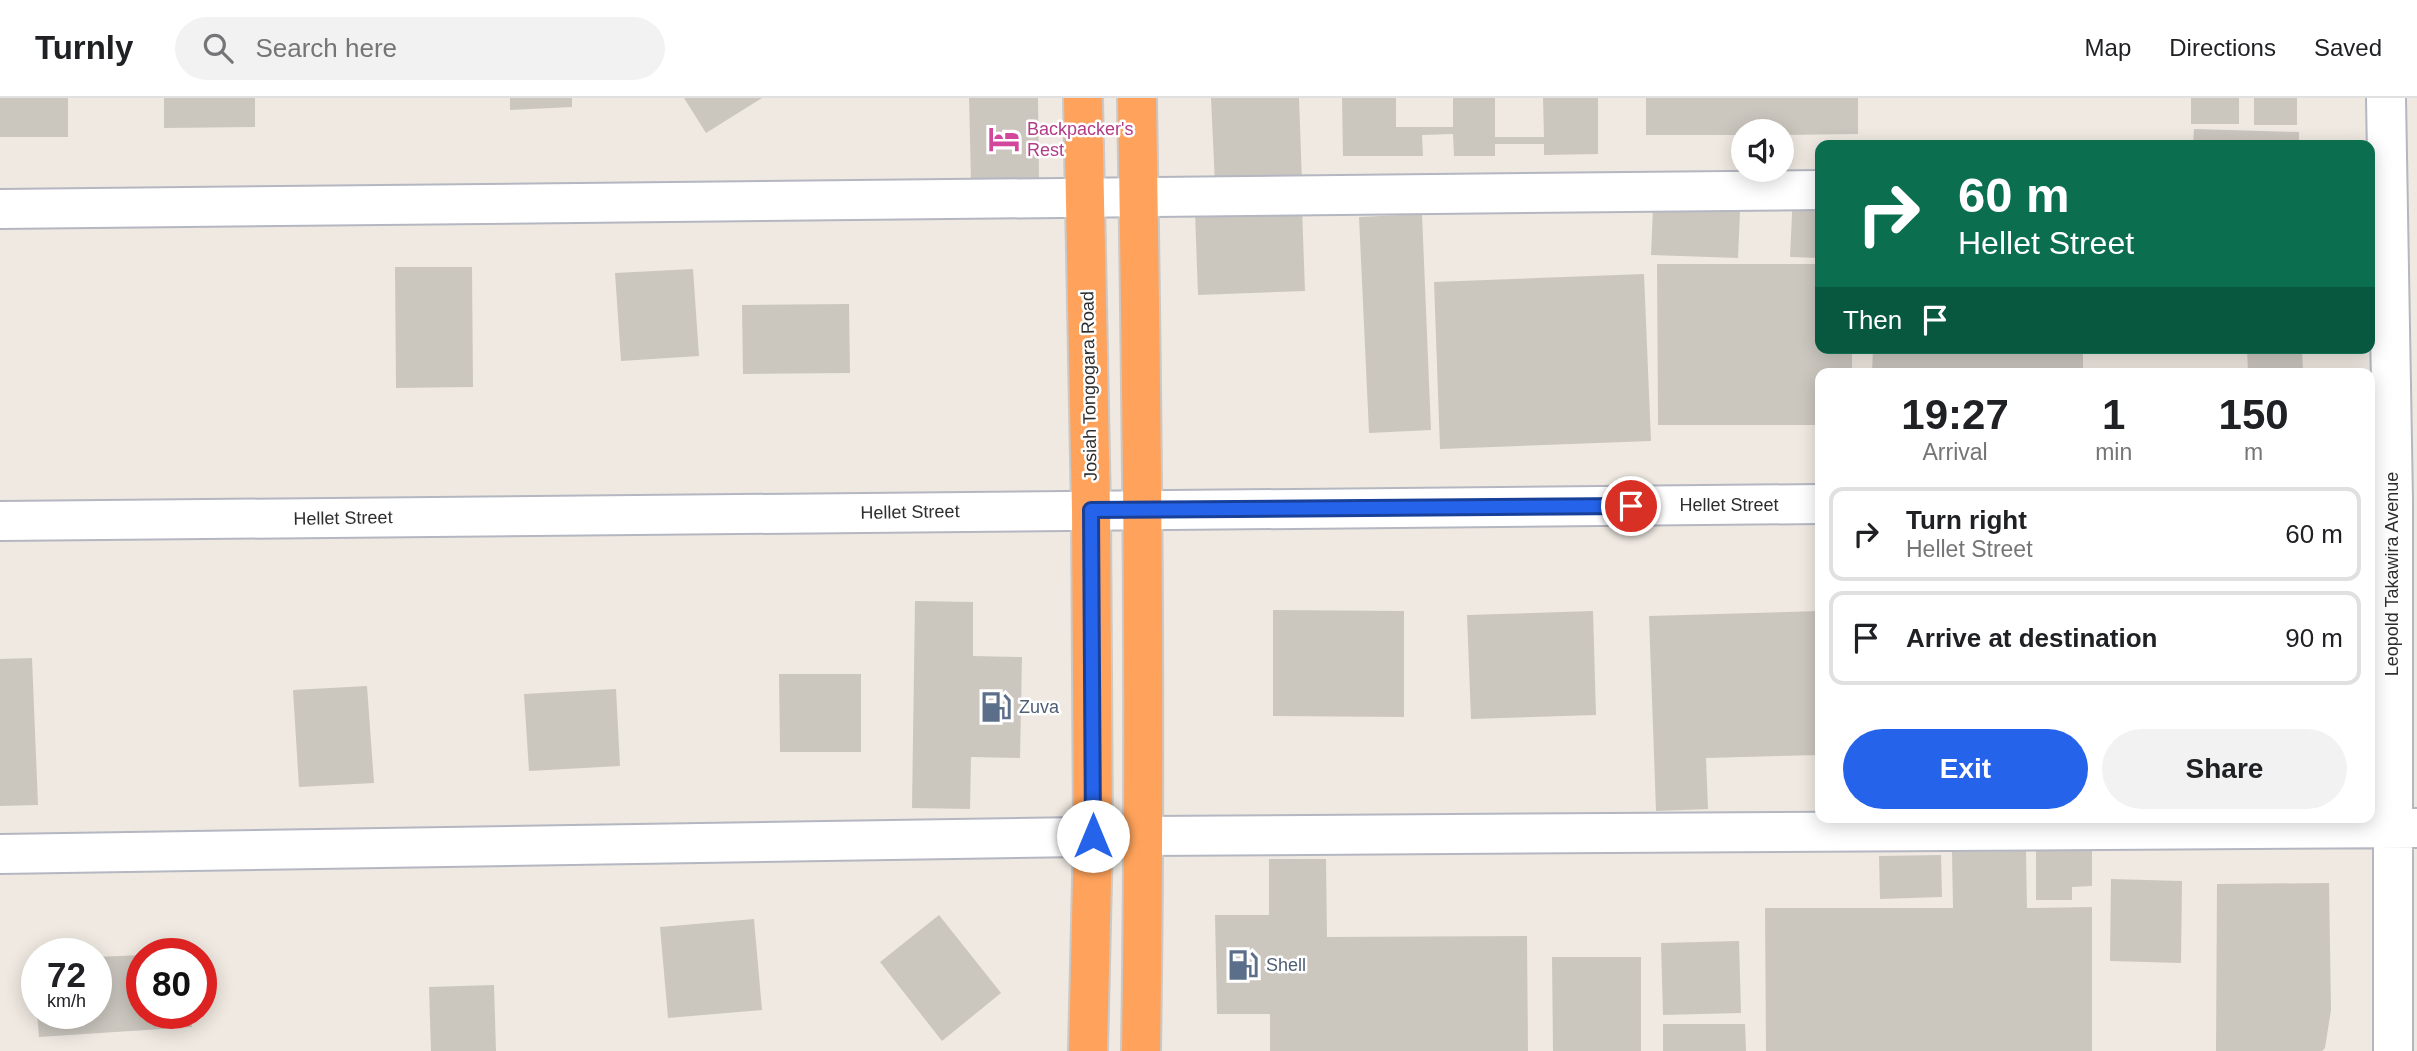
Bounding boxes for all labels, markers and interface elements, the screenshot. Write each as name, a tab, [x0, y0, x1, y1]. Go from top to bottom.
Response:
search box	[175, 17, 665, 80]
text: Turnly	[35, 29, 133, 66]
icon: search	[199, 29, 237, 67]
text: Search here	[255, 33, 397, 63]
text: Map	[2085, 34, 2131, 61]
text: Directions	[2169, 34, 2276, 61]
text: Saved	[2314, 34, 2382, 61]
place label: Backpacker's Rest	[1027, 119, 1133, 160]
map controls	[1731, 119, 1794, 182]
button: sound	[1731, 119, 1794, 182]
hotel icon: Backpacker's Rest	[987, 122, 1021, 156]
icon: right	[1843, 168, 1934, 259]
text: 60 m	[1958, 168, 2070, 222]
text: Hellet Street	[1958, 225, 2134, 261]
street label: Josiah Tongogara Road	[1077, 291, 1101, 481]
icon: arrive	[1916, 301, 1954, 339]
text: Then	[1843, 305, 1902, 335]
text: 19:27	[1901, 391, 2009, 438]
text: 1	[2102, 391, 2125, 438]
text: 150	[2219, 391, 2289, 438]
text: Arrival	[1922, 439, 1988, 465]
text: min	[2095, 439, 2132, 465]
text: m	[2244, 439, 2263, 465]
street label: Leopold Takawira Avenue	[2382, 472, 2402, 676]
pin	[1601, 476, 1661, 536]
icon: arrive	[1612, 487, 1650, 525]
street label: Hellet Street	[1679, 495, 1779, 515]
street label: Hellet Street	[860, 501, 960, 523]
text: Turn right	[1906, 505, 2027, 535]
street label: Hellet Street	[293, 507, 393, 529]
icon: right	[1847, 515, 1885, 553]
text: 60 m	[2285, 519, 2343, 549]
text: Hellet Street	[1906, 536, 2033, 562]
icon: arrive	[1847, 619, 1885, 657]
text: Arrive at destination	[1906, 623, 2157, 653]
text: 90 m	[2285, 623, 2343, 653]
fuel station icon: Zuva	[979, 690, 1013, 724]
place label: Zuva	[1019, 697, 1060, 717]
button: Exit	[1843, 729, 2088, 809]
button: Share	[2102, 729, 2347, 809]
position arrow	[1056, 799, 1130, 873]
speed limit sign: 80	[126, 938, 217, 1029]
fuel station icon: Shell	[1226, 948, 1260, 982]
text: 72	[47, 955, 86, 994]
place label: Shell	[1266, 955, 1306, 975]
text: km/h	[47, 991, 86, 1011]

